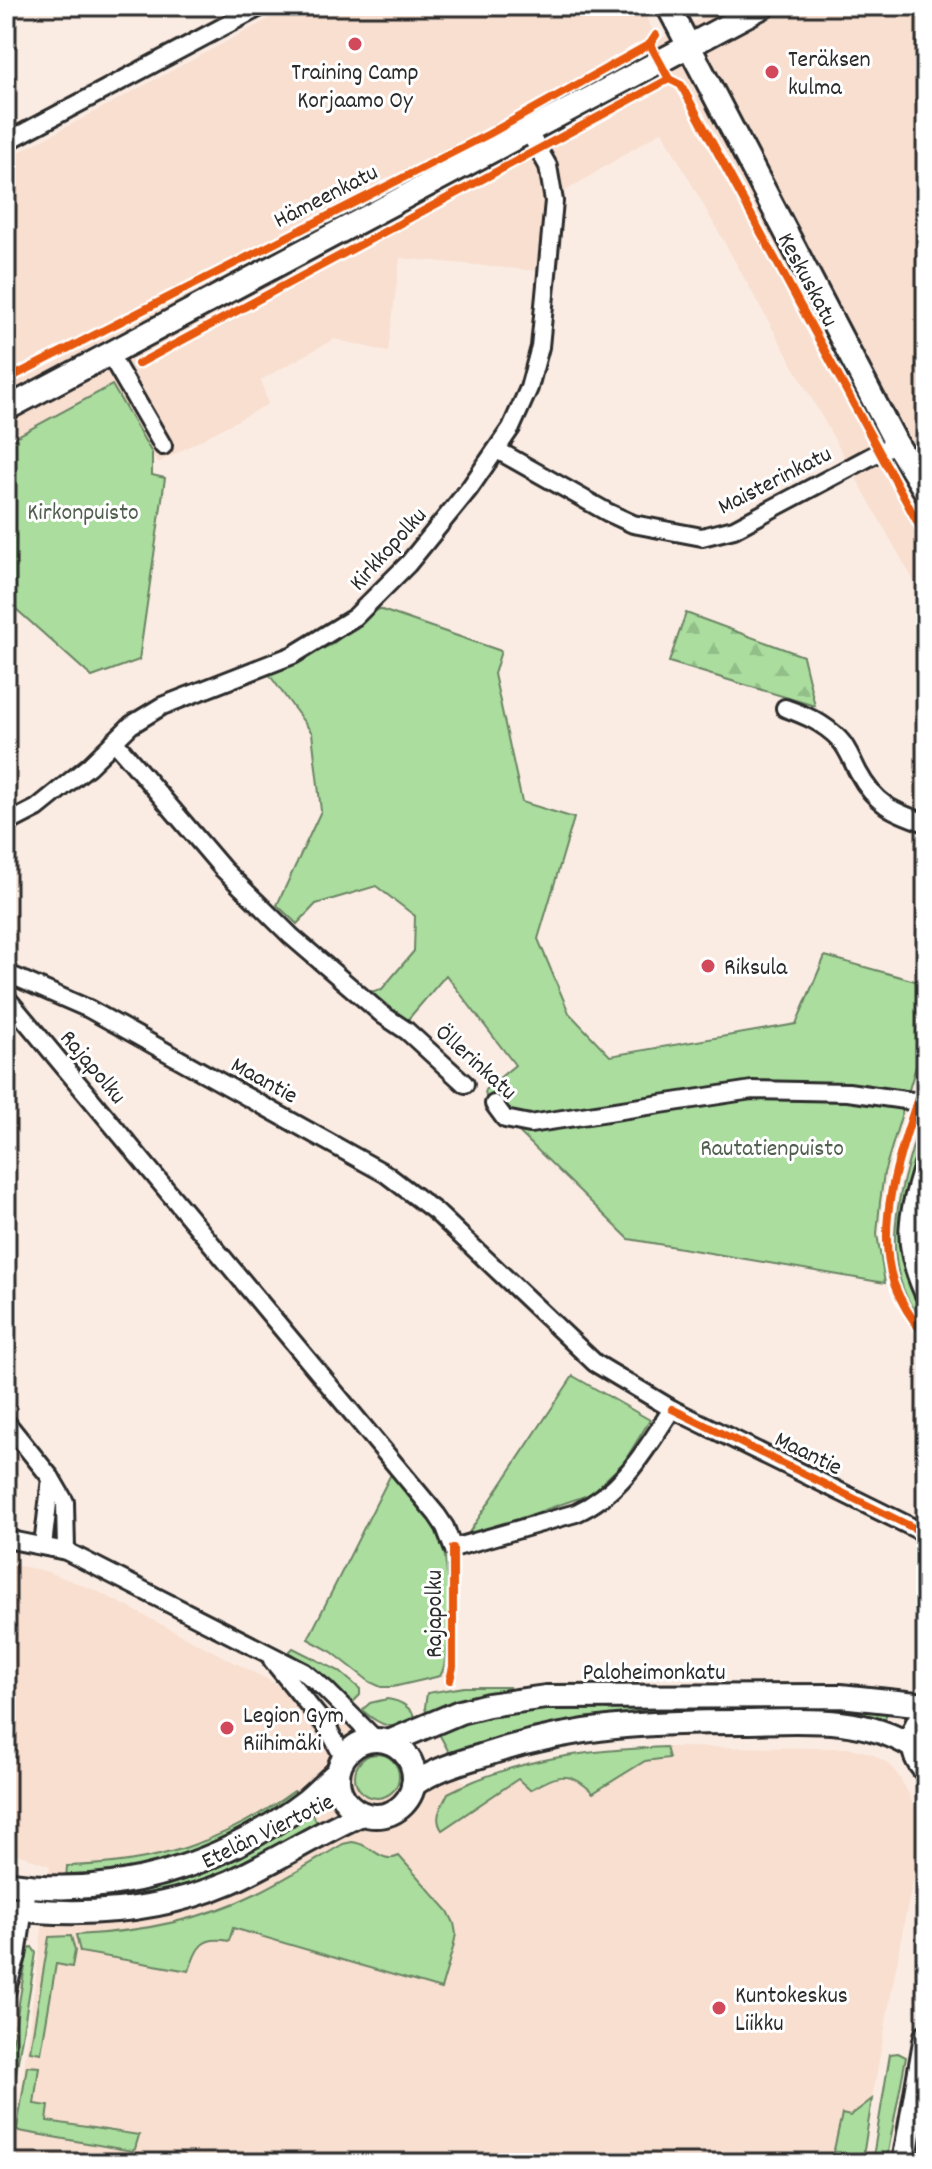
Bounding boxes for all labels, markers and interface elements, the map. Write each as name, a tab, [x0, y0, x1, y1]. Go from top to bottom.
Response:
marker: Training Camp Korjaamo Oy	[346, 35, 364, 53]
place label: Teräksen kulma	[788, 44, 871, 106]
place label: Training Camp Korjaamo Oy	[291, 57, 419, 119]
marker: Teräksen kulma	[763, 63, 781, 81]
street label: Hämeenkatu	[268, 157, 385, 239]
street label: Keskuskatu	[767, 227, 845, 334]
street label: Maisterinkatu	[712, 438, 838, 525]
park label: Kirkonpuisto	[27, 497, 139, 531]
street label: Kirkkopolku	[342, 501, 436, 599]
place label: Riksula	[724, 952, 788, 986]
marker: Riksula	[699, 957, 717, 975]
street label: Öllerinkatu	[427, 1017, 523, 1109]
street label: Rajapolku	[50, 1023, 133, 1113]
street label: Maantie	[224, 1049, 303, 1114]
park label: Rautatienpuisto	[700, 1133, 844, 1167]
street label: Maantie	[768, 1424, 847, 1486]
street label: Rajapolku	[419, 1570, 453, 1658]
street label: Paloheimonkatu	[582, 1657, 726, 1691]
place label: Legion Gym Riihimäki	[243, 1700, 344, 1762]
marker: Legion Gym Riihimäki	[218, 1719, 236, 1737]
street label: Etelän Viertotie	[196, 1786, 340, 1879]
place label: Kuntokeskus Liikku	[735, 1980, 848, 2042]
marker: Kuntokeskus Liikku	[710, 1999, 728, 2017]

